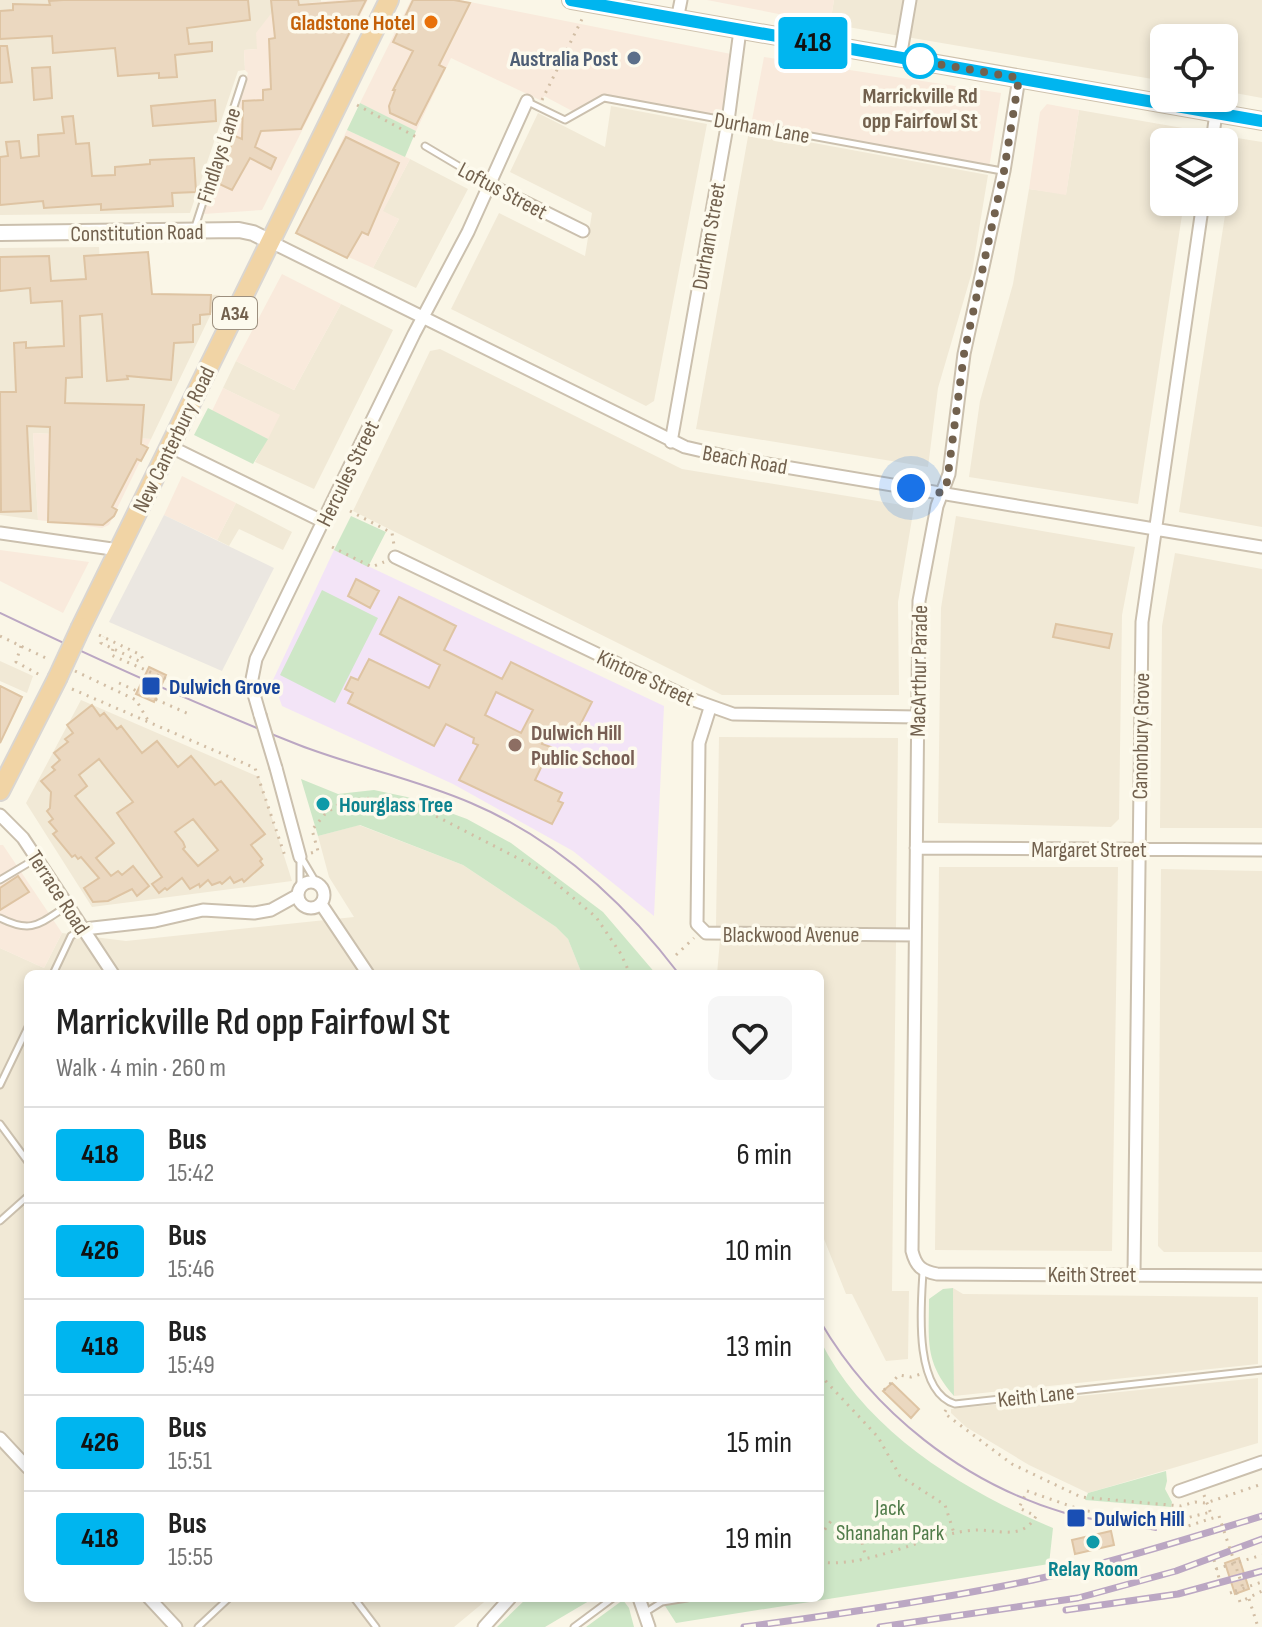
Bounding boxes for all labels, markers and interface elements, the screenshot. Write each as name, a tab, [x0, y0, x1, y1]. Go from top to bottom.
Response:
place label: Gladstone Hotel	[290, 10, 415, 37]
marker: Gladstone Hotel	[422, 13, 440, 31]
line badge: 418	[767, 17, 859, 69]
map controls	[1150, 24, 1238, 216]
button: locate	[1150, 24, 1238, 112]
text: 418	[794, 26, 832, 59]
marker: Marrickville Rd opp Fairfowl St	[903, 44, 937, 78]
place label: Australia Post	[509, 46, 618, 73]
marker: Australia Post	[625, 49, 643, 67]
place label: Marrickville Rd opp Fairfowl St	[862, 83, 978, 135]
street label: Findlays Lane	[191, 104, 247, 206]
street label: Durham Lane	[712, 107, 812, 150]
button: layers	[1150, 128, 1238, 216]
street label: Loftus Street	[453, 157, 552, 226]
street label: Durham Street	[687, 180, 732, 292]
street label: Constitution Road	[70, 219, 204, 248]
road number: A34	[213, 297, 257, 329]
street label: New Canterbury Road	[127, 362, 221, 517]
street label: Hercules Street	[311, 416, 386, 531]
street label: Beach Road	[700, 440, 789, 481]
your location	[891, 468, 931, 508]
street label: MacArthur Parade	[905, 605, 934, 737]
street label: Kintore Street	[593, 644, 698, 713]
street label: Canonbury Grove	[1127, 672, 1156, 800]
place label: Dulwich Grove	[169, 674, 281, 701]
marker: Dulwich Grove	[140, 675, 162, 697]
place label: Dulwich Hill Public School	[531, 720, 635, 772]
marker: Dulwich Hill Public School	[506, 736, 524, 754]
place label: Hourglass Tree	[339, 792, 453, 819]
marker: Hourglass Tree	[314, 795, 332, 813]
street label: Margaret Street	[1031, 837, 1147, 864]
street label: Terrace Road	[21, 846, 95, 940]
street label: Blackwood Avenue	[723, 922, 859, 949]
button: heart	[708, 996, 792, 1080]
text: Marrickville Rd opp Fairfowl St	[56, 1000, 450, 1045]
text: Walk · 4 min · 260 m	[56, 1053, 226, 1084]
text: Bus	[168, 1122, 207, 1158]
text: 6 min	[736, 1137, 792, 1173]
text: 418	[81, 1138, 119, 1171]
text: 15:42	[168, 1158, 214, 1189]
text: Bus	[168, 1218, 207, 1254]
text: 10 min	[726, 1233, 792, 1269]
text: 426	[81, 1234, 119, 1267]
text: 15:46	[168, 1254, 215, 1285]
street label: Keith Street	[1048, 1262, 1137, 1289]
text: Bus	[168, 1314, 207, 1350]
text: 13 min	[726, 1329, 792, 1365]
text: 418	[81, 1330, 119, 1363]
text: 15:49	[168, 1350, 215, 1381]
street label: Keith Lane	[996, 1379, 1076, 1414]
text: Bus	[168, 1410, 207, 1446]
text: 15 min	[727, 1425, 792, 1461]
text: 426	[81, 1426, 119, 1459]
text: 15:51	[168, 1446, 212, 1477]
park label: Jack Shanahan Park	[836, 1495, 945, 1547]
text: Bus	[168, 1506, 207, 1542]
place label: Dulwich Hill	[1094, 1506, 1185, 1533]
marker: Dulwich Hill	[1065, 1507, 1087, 1529]
text: 19 min	[726, 1521, 792, 1557]
text: 418	[81, 1522, 119, 1555]
marker: Relay Room	[1084, 1533, 1102, 1551]
text: 15:55	[168, 1542, 213, 1573]
place label: Relay Room	[1048, 1556, 1138, 1583]

